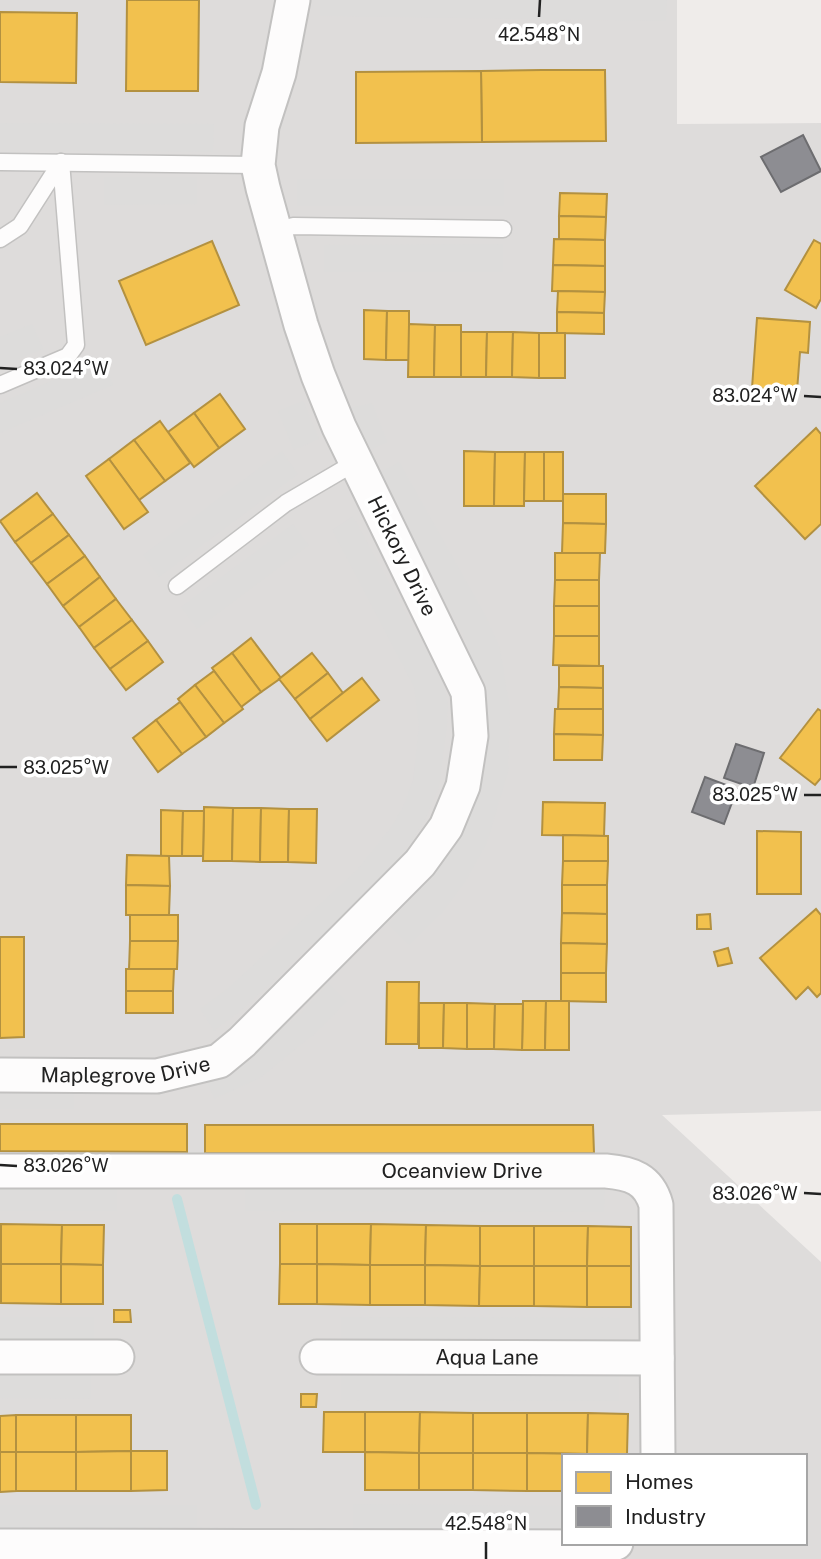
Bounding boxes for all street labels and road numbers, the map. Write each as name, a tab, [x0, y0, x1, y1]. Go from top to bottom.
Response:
street label: Hickory Drive	[363, 492, 442, 620]
street label: Maplegrove Drive	[41, 1051, 213, 1088]
street label: Oceanview Drive	[381, 1158, 543, 1183]
street label: Aqua Lane	[435, 1344, 539, 1370]

